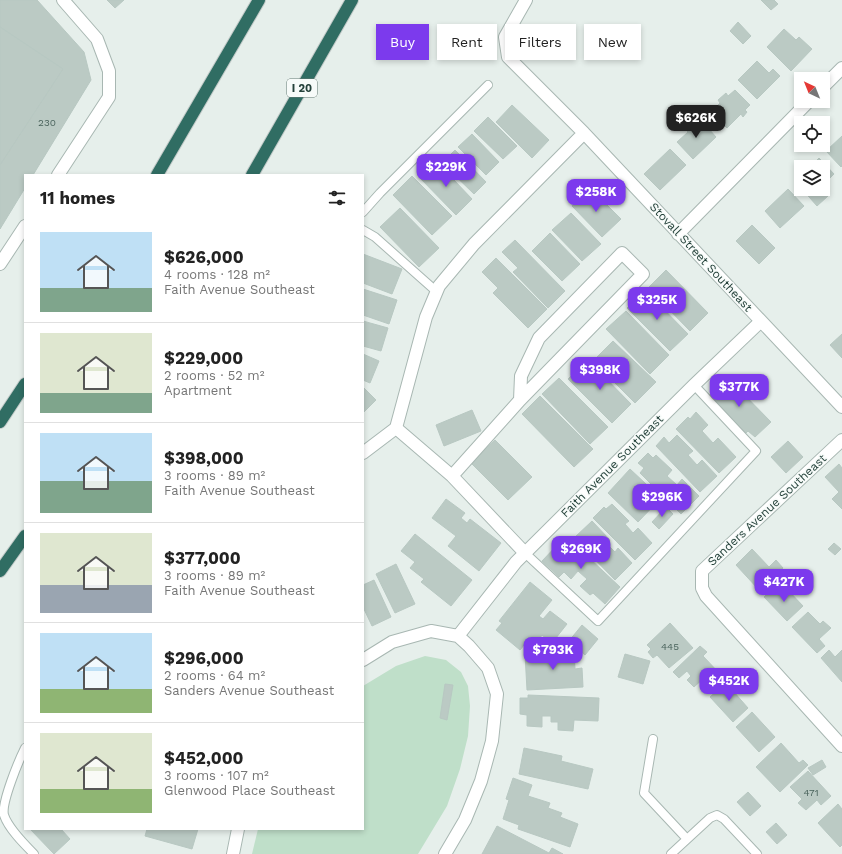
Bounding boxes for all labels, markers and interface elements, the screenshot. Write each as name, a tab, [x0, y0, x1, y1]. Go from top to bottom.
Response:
chip: Buy	[376, 24, 429, 60]
chip: Rent	[437, 24, 497, 60]
chip: Filters	[505, 24, 576, 60]
chip: New	[584, 24, 641, 60]
north arrow	[794, 72, 830, 108]
map controls	[794, 72, 830, 196]
road number: I 20	[287, 79, 317, 97]
pin: $626K	[668, 105, 724, 139]
text: $626K	[675, 110, 717, 125]
button: locate	[794, 116, 830, 152]
house number: 230	[38, 117, 56, 128]
pin: $229K	[418, 154, 474, 188]
text: $229K	[426, 159, 466, 174]
button: layers	[794, 160, 830, 196]
pin: $258K	[568, 179, 624, 213]
text: $258K	[576, 184, 616, 199]
icon: filters	[326, 187, 348, 209]
text: 11 homes	[40, 188, 115, 208]
street label: Stovall Street Southeast	[647, 200, 755, 314]
text: $626,000	[164, 247, 244, 267]
icon: home	[72, 248, 120, 296]
text: 4 rooms · 128 m²	[164, 267, 270, 282]
text: Faith Avenue Southeast	[164, 282, 315, 297]
pin: $325K	[629, 287, 685, 321]
text: $325K	[637, 292, 677, 307]
text: $229,000	[164, 348, 243, 368]
icon: home	[72, 349, 120, 397]
pin: $398K	[572, 357, 628, 391]
text: $398K	[579, 362, 621, 377]
text: 2 rooms · 52 m²	[164, 368, 264, 383]
pin: $377K	[711, 374, 767, 408]
text: $377K	[719, 379, 759, 394]
text: Apartment	[164, 383, 232, 398]
street label: Faith Avenue Southeast	[558, 412, 666, 520]
text: $398,000	[164, 448, 244, 468]
icon: home	[72, 449, 120, 497]
street label: Sanders Avenue Southeast	[705, 451, 829, 569]
text: 3 rooms · 89 m²	[164, 468, 265, 483]
text: Faith Avenue Southeast	[164, 483, 315, 498]
pin: $296K	[634, 484, 690, 518]
text: $296K	[641, 489, 683, 504]
pin: $269K	[553, 536, 609, 570]
text: $269K	[560, 541, 602, 556]
text: $377,000	[164, 548, 241, 568]
icon: home	[72, 549, 120, 597]
text: 3 rooms · 89 m²	[164, 568, 265, 583]
pin: $427K	[756, 569, 812, 603]
text: $427K	[764, 574, 805, 589]
text: Faith Avenue Southeast	[164, 583, 315, 598]
pin: $793K	[525, 637, 581, 671]
house number: 445	[661, 641, 679, 652]
text: $793K	[533, 642, 573, 657]
text: $296,000	[164, 648, 244, 668]
icon: home	[72, 649, 120, 697]
text: 2 rooms · 64 m²	[164, 668, 265, 683]
pin: $452K	[701, 668, 757, 702]
text: $452K	[708, 673, 750, 688]
text: Sanders Avenue Southeast	[164, 683, 334, 698]
text: $452,000	[164, 748, 244, 768]
icon: home	[72, 749, 120, 797]
text: 3 rooms · 107 m²	[164, 768, 269, 783]
text: Glenwood Place Southeast	[164, 783, 335, 798]
house number: 471	[803, 787, 819, 798]

